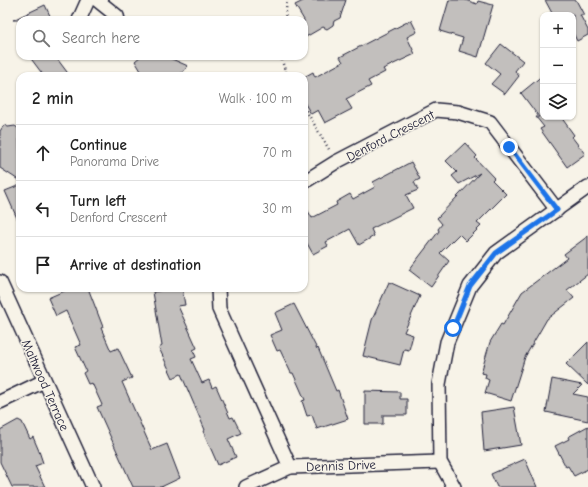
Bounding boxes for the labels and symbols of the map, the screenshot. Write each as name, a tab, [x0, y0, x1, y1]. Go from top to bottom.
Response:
street label: Denford Crescent	[344, 106, 438, 164]
route end	[500, 138, 518, 156]
route start	[444, 319, 462, 337]
street label: Maltwood Terrace	[19, 337, 73, 434]
street label: Dennis Drive	[306, 457, 377, 474]

